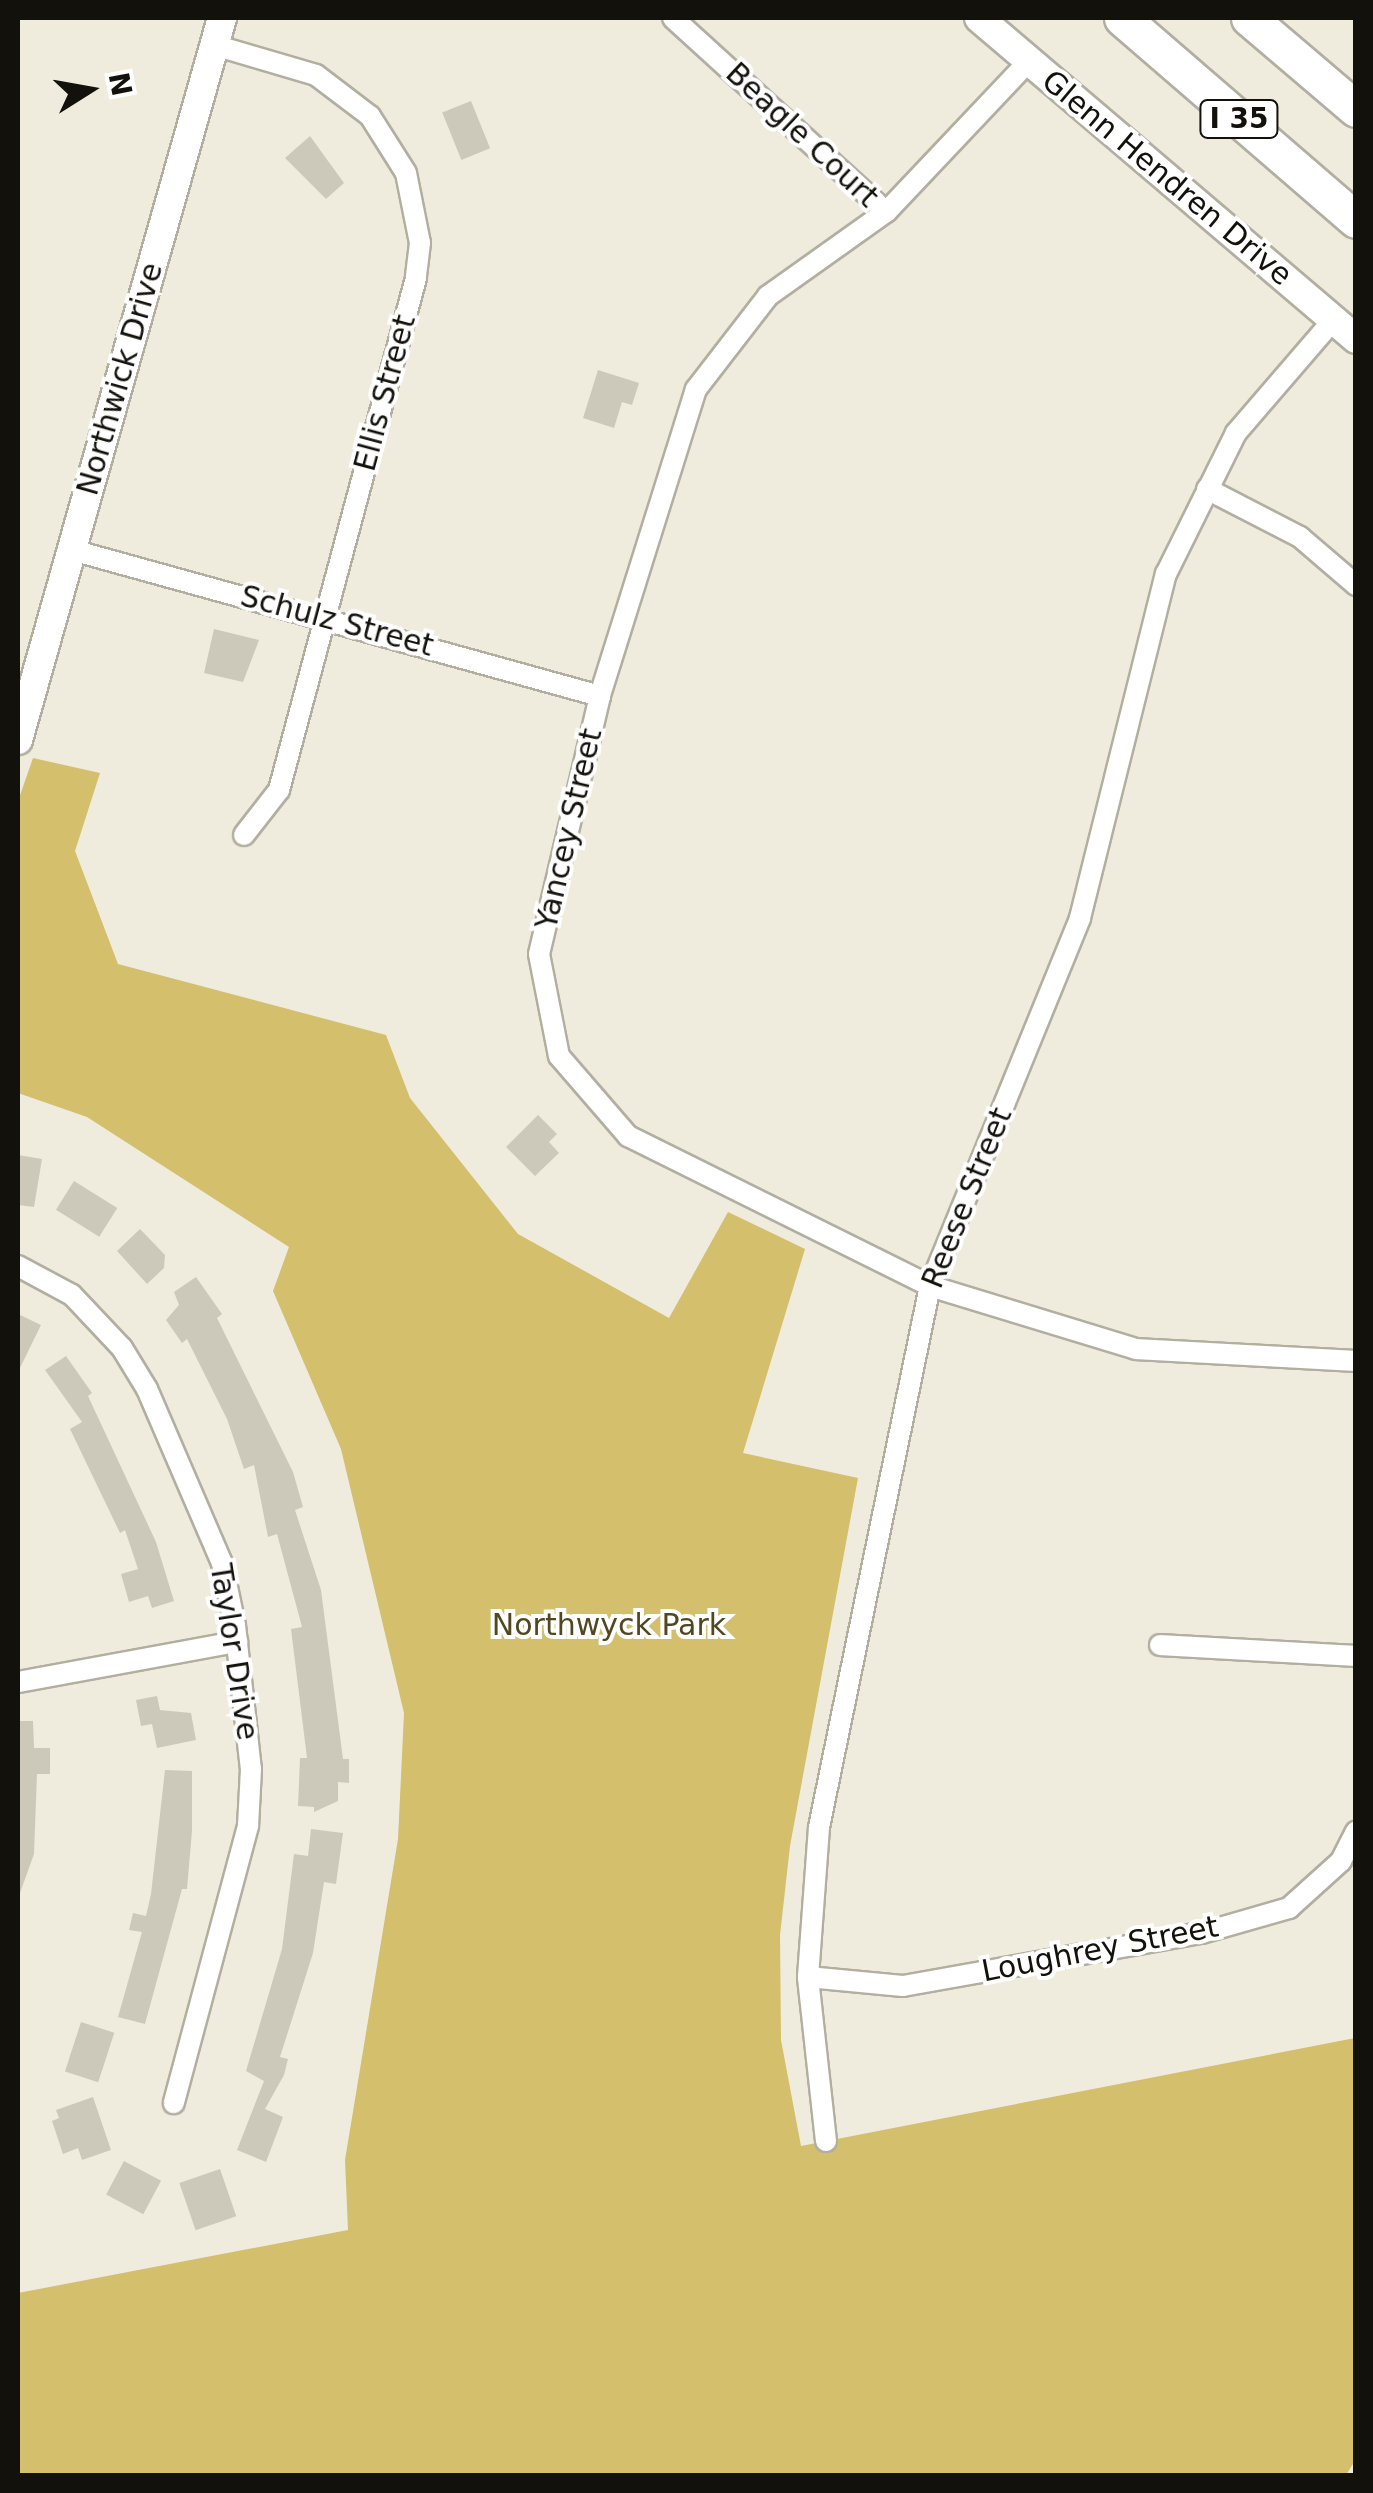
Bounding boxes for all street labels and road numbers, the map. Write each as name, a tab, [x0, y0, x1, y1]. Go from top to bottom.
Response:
street label: Beagle Court	[718, 55, 886, 215]
street label: Glenn Hendren Drive	[1035, 63, 1299, 293]
road number: I 35	[1199, 96, 1279, 142]
street label: Northwick Drive	[70, 259, 170, 499]
street label: Ellis Street	[347, 311, 423, 475]
street label: Schulz Street	[237, 578, 437, 664]
street label: Yancey Street	[528, 725, 610, 933]
street label: Reese Street	[914, 1103, 1020, 1293]
street label: Taylor Drive	[202, 1561, 266, 1743]
street label: Loughrey Street	[979, 1908, 1221, 1990]

